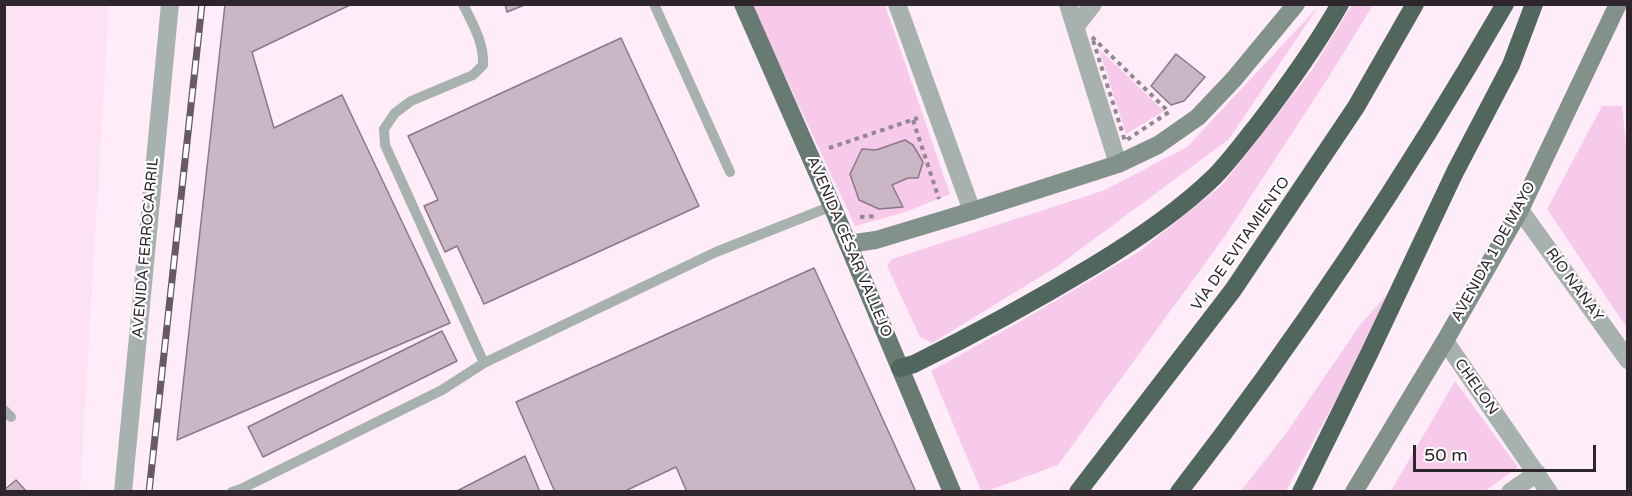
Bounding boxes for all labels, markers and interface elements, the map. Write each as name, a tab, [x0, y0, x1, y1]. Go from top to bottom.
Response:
street label: AVENIDA CÉSAR VALLEJO	[803, 154, 895, 340]
street label: AVENIDA FERROCARRIL	[129, 157, 163, 339]
street label: VÍA DE EVITAMIENTO	[1188, 174, 1294, 314]
street label: AVENIDA 1 DE MAYO	[1448, 179, 1540, 325]
street label: RÍO NANAY	[1541, 245, 1607, 325]
street label: CHELON	[1450, 356, 1502, 418]
scale bar	[1416, 433, 1599, 471]
text: 50 m	[1424, 444, 1468, 466]

